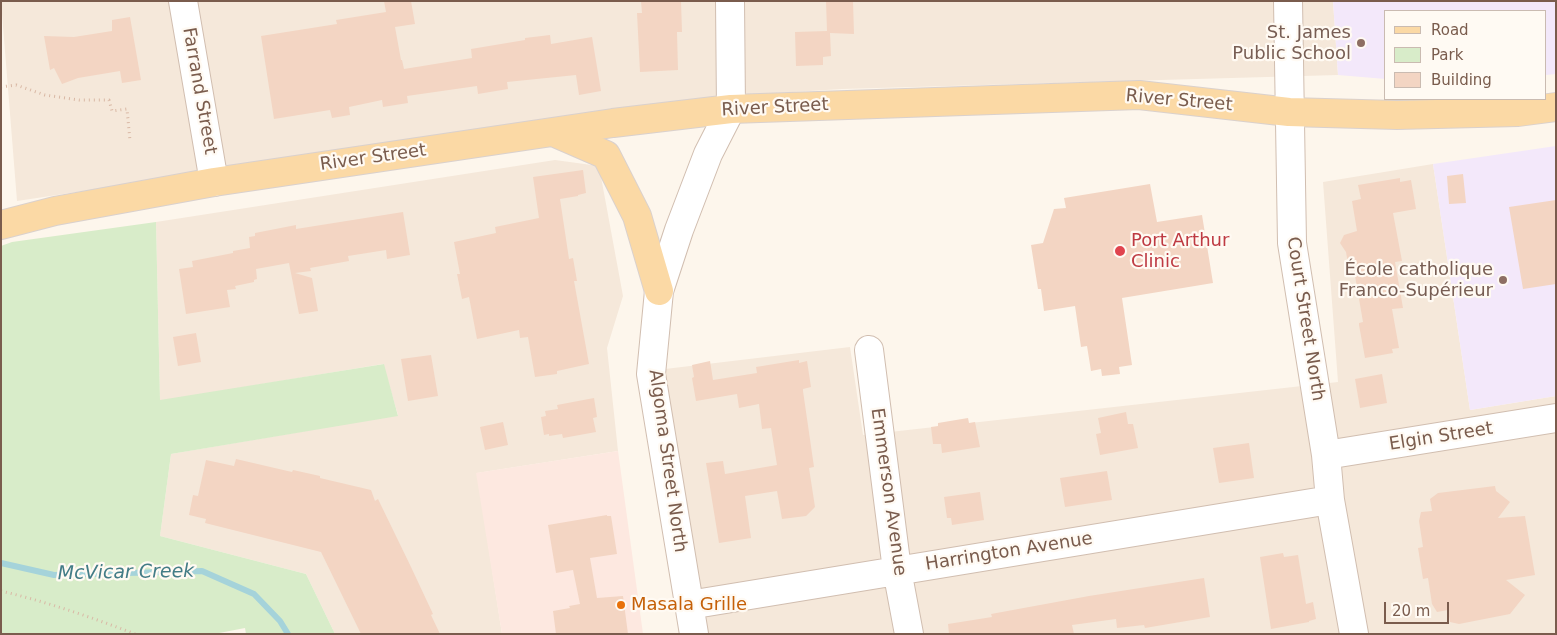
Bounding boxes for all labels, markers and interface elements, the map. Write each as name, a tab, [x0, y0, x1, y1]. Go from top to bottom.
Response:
legend	[1384, 10, 1547, 100]
text: Road	[1431, 21, 1469, 39]
place label: St. James Public School	[1232, 22, 1351, 64]
street label: Farrand Street	[177, 26, 221, 156]
marker: St. James Public School	[1355, 37, 1367, 49]
text: Park	[1431, 46, 1463, 64]
text: Building	[1431, 71, 1492, 89]
street label: River Street	[1125, 86, 1233, 116]
street label: River Street	[721, 94, 829, 122]
street label: River Street	[318, 140, 428, 176]
place label: Port Arthur Clinic	[1131, 230, 1229, 272]
street label: Court Street North	[1281, 235, 1329, 403]
marker: Port Arthur Clinic	[1113, 244, 1127, 258]
place label: École catholique Franco-Supérieur	[1339, 259, 1493, 302]
marker: École catholique Franco-Supérieur	[1497, 274, 1509, 286]
street label: Algoma Street North	[643, 368, 691, 554]
street label: Emmerson Avenue	[866, 407, 910, 577]
street label: Elgin Street	[1388, 418, 1494, 456]
street label: Harrington Avenue	[924, 528, 1094, 576]
water label: McVicar Creek	[58, 560, 194, 586]
scale bar	[1387, 592, 1452, 624]
place label: Masala Grille	[631, 594, 747, 616]
marker: Masala Grille	[615, 599, 627, 611]
text: 20 m	[1392, 602, 1430, 620]

